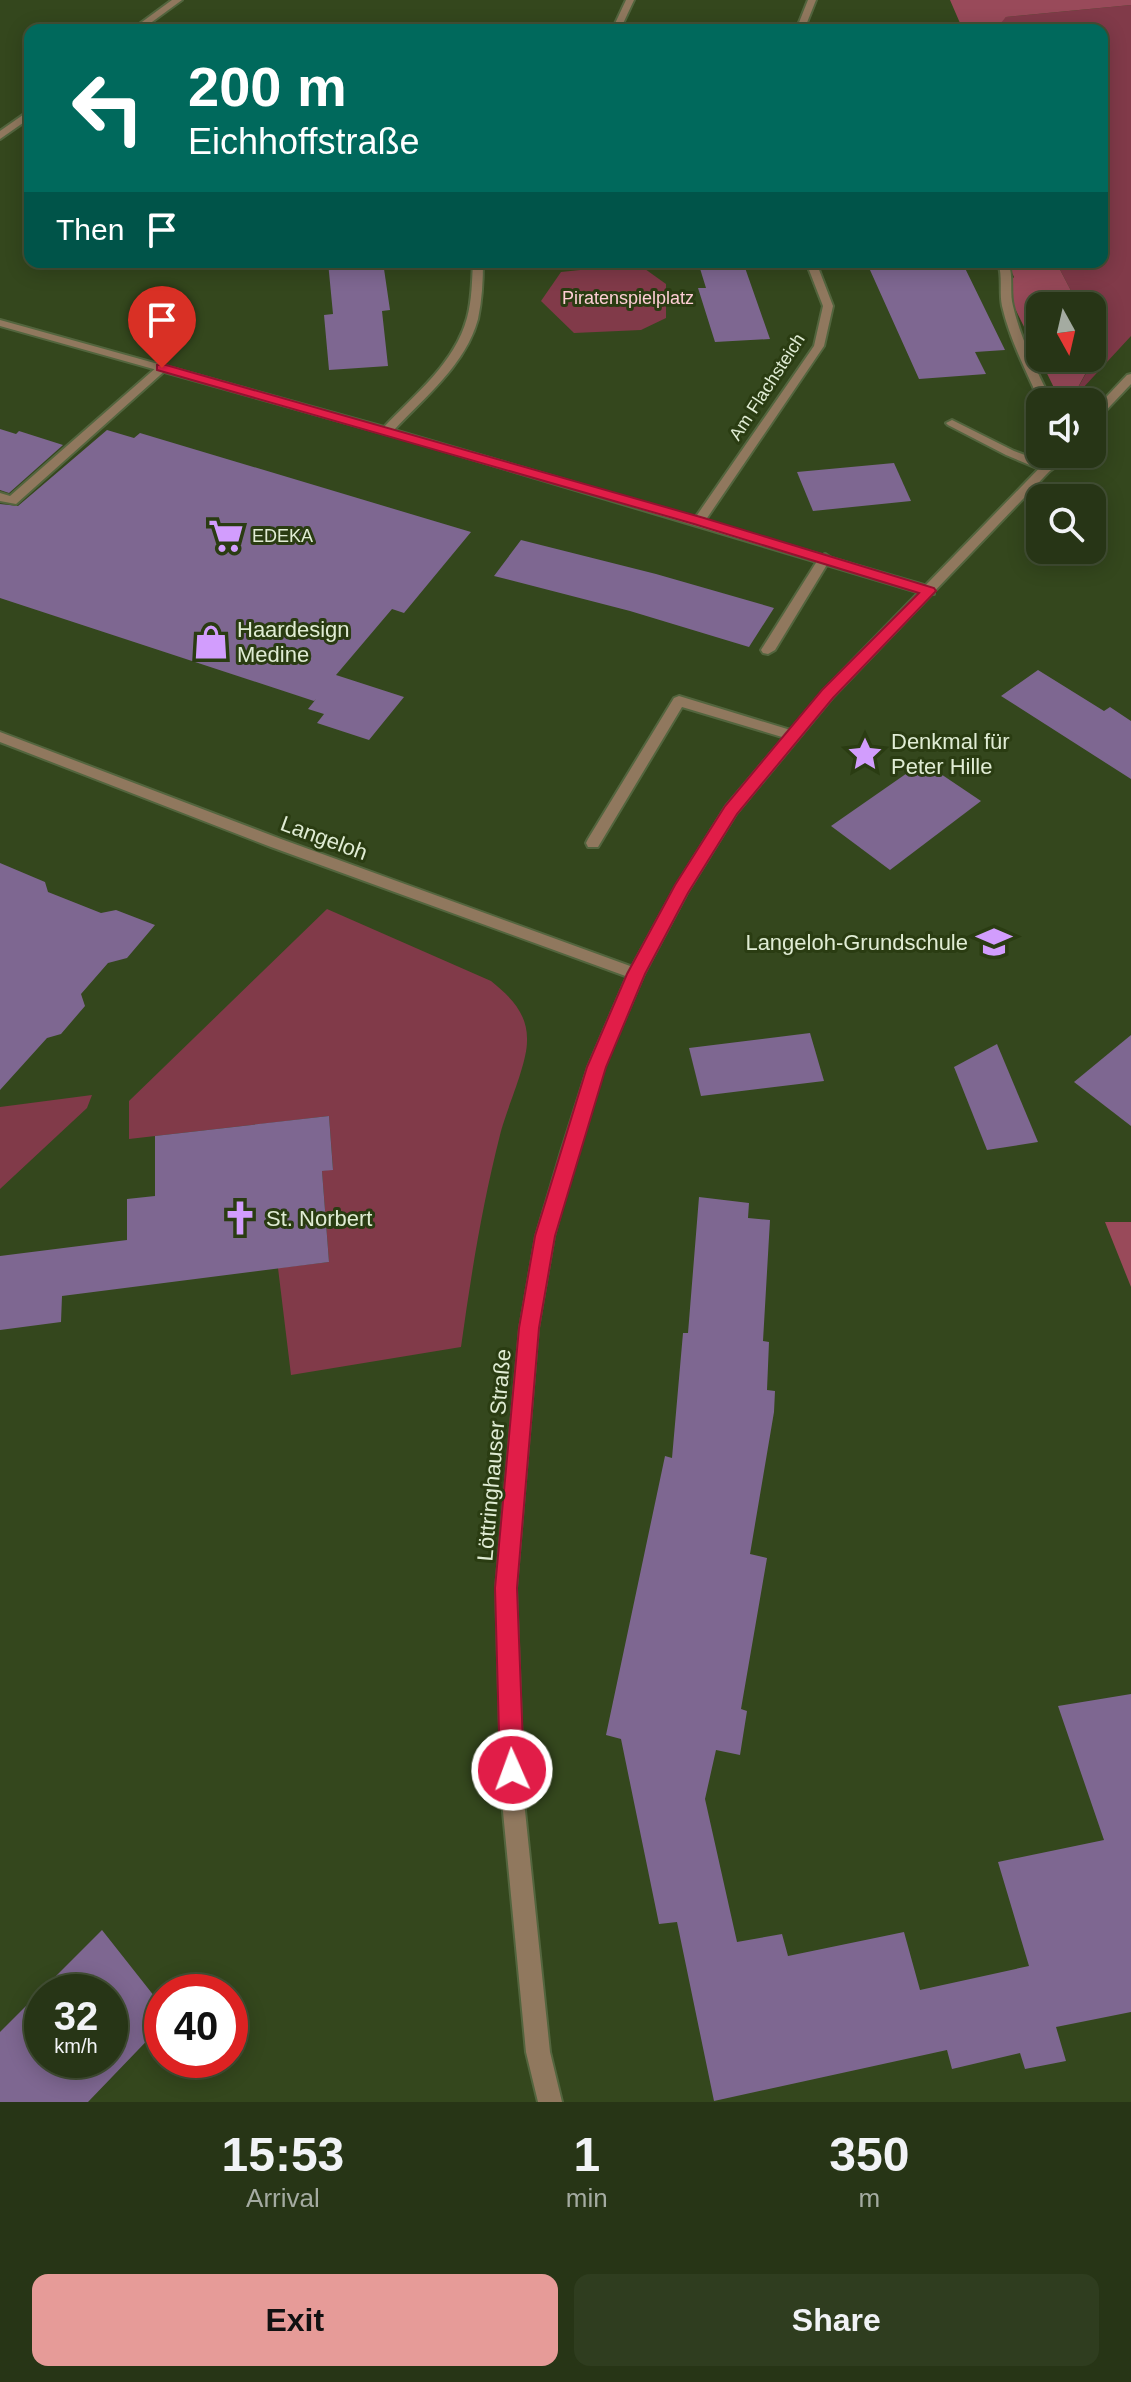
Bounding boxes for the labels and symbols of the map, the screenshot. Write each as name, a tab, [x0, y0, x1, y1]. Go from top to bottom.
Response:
pin	[128, 286, 196, 368]
park label: Piratenspielplatz	[562, 288, 694, 308]
north arrow	[1026, 292, 1106, 372]
street label: Am Flachsteich	[725, 330, 809, 444]
supermarket icon: EDEKA	[207, 517, 245, 555]
place label: EDEKA	[252, 526, 313, 546]
place label: Haardesign Medine	[237, 617, 350, 667]
shop icon: Haardesign Medine	[192, 623, 230, 661]
place label: Denkmal für Peter Hille	[891, 729, 1010, 779]
place icon: Denkmal für Peter Hille	[846, 735, 884, 773]
street label: Langeloh	[277, 811, 371, 865]
school or university icon: Langeloh-Grundschule	[975, 923, 1013, 961]
place label: Langeloh-Grundschule	[745, 930, 968, 955]
church icon: St. Norbert	[221, 1199, 259, 1237]
place label: St. Norbert	[266, 1206, 372, 1231]
street label: Löttringhauser Straße	[472, 1348, 516, 1562]
position arrow	[470, 1728, 554, 1812]
speed limit sign: 40	[144, 1974, 248, 2078]

